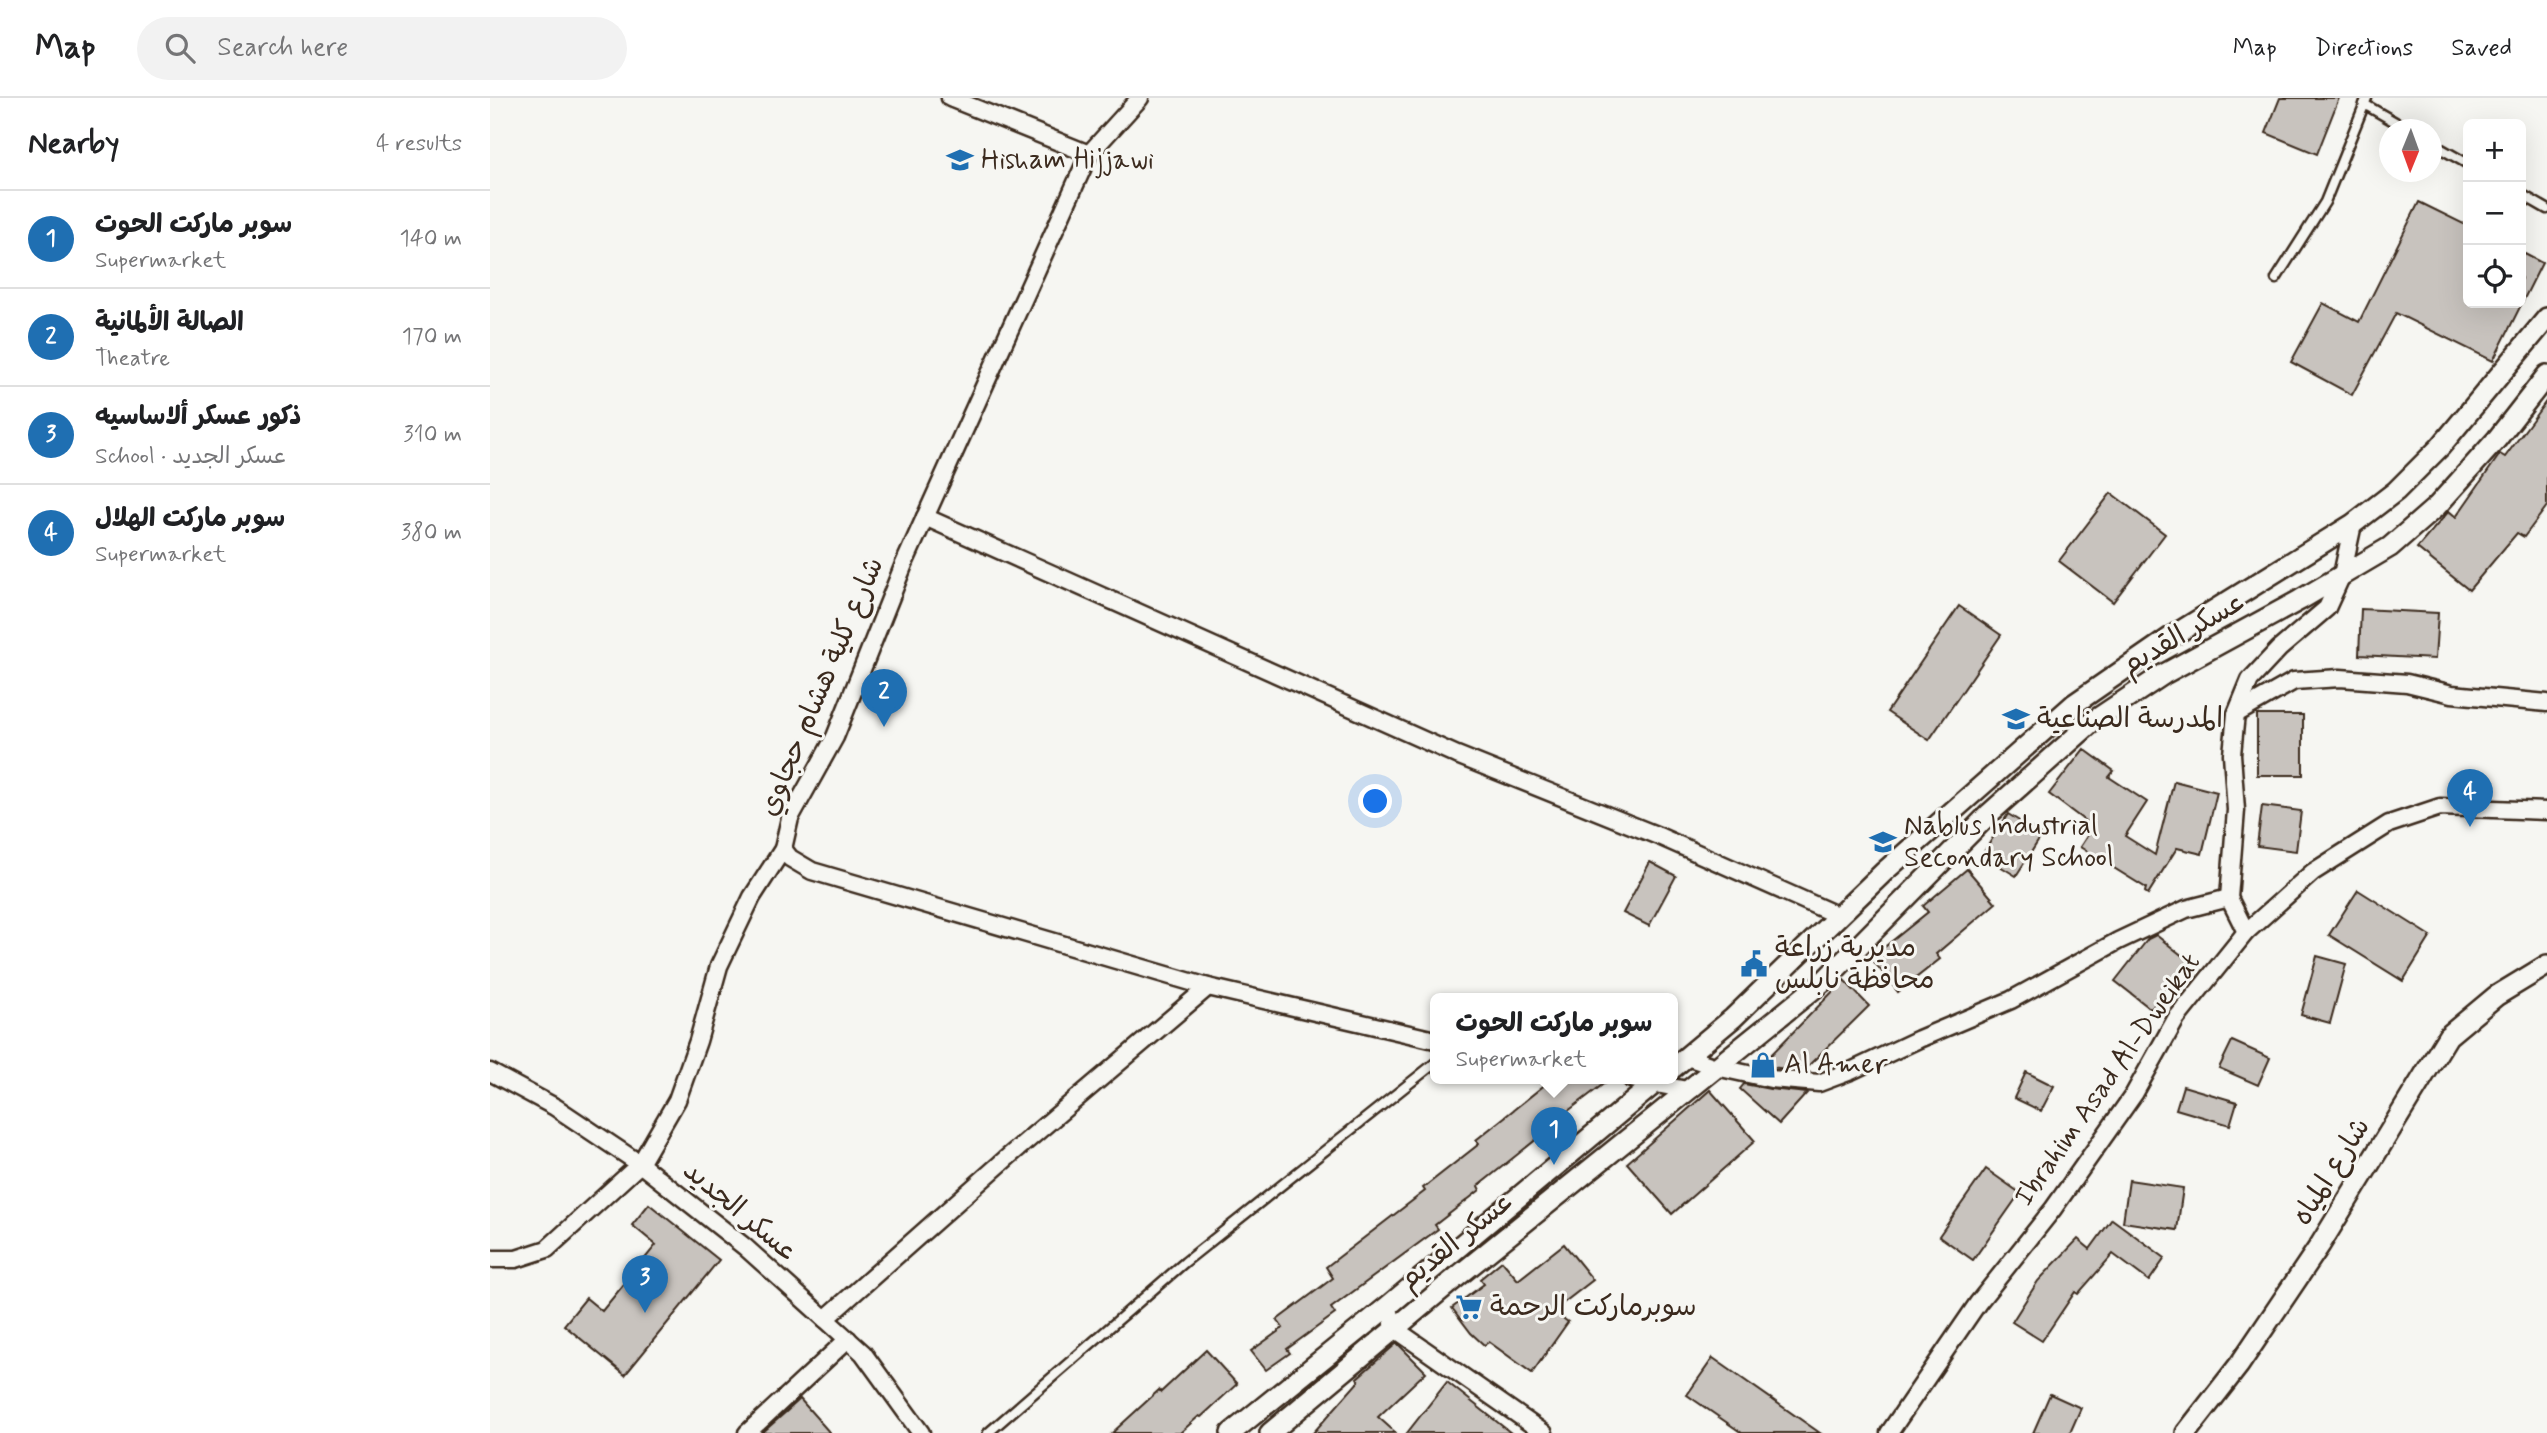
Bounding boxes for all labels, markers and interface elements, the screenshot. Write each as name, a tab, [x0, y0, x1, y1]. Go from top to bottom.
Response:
search box	[137, 17, 627, 80]
text: Map	[35, 26, 95, 70]
icon: search	[161, 29, 199, 67]
text: Search here	[217, 31, 348, 65]
text: Map	[2233, 33, 2277, 64]
text: Directions	[2315, 33, 2413, 64]
text: Saved	[2451, 33, 2512, 64]
north arrow	[2379, 119, 2442, 182]
map controls	[2463, 119, 2526, 308]
button: +	[2463, 119, 2526, 182]
text: Nearby	[28, 124, 119, 163]
text: 4 results	[376, 129, 462, 159]
place label: Hisham Hijjawi	[981, 142, 1154, 179]
school or university icon: Hisham Hijjawi	[945, 145, 975, 175]
button: −	[2463, 182, 2526, 245]
text: سوبر ماركت الحوت	[95, 208, 292, 242]
text: 1	[46, 224, 56, 254]
text: 140 m	[399, 224, 462, 254]
button: locate	[2463, 245, 2526, 308]
text: Supermarket	[95, 246, 226, 276]
text: الصالة الألمانية	[95, 306, 244, 340]
text: 2	[45, 322, 57, 352]
text: 170 m	[402, 322, 462, 352]
text: Theatre	[95, 344, 170, 374]
text: ذكور عسكر ألاساسيه	[95, 400, 301, 434]
text: 3	[46, 420, 56, 450]
text: 310 m	[403, 420, 462, 450]
text: School · عسكر الجديد	[95, 442, 287, 472]
text: سوبر ماركت الهلال	[95, 502, 285, 536]
text: 4	[44, 518, 58, 548]
text: 380 m	[401, 518, 462, 548]
text: Supermarket	[95, 540, 226, 570]
street label: شارع كلية هشام حجاوي	[751, 552, 894, 822]
street label: عسكر القديم	[2115, 583, 2254, 685]
pin: 2	[861, 669, 907, 727]
place label: المدرسة الصناعية	[2037, 701, 2223, 738]
school or university icon: المدرسة الصناعية	[2001, 704, 2031, 734]
pin: 4	[2447, 769, 2493, 827]
your location	[1358, 784, 1392, 818]
place label: Nablus Industrial Secondary School	[1904, 808, 2114, 877]
school or university icon: Nablus Industrial Secondary School	[1868, 827, 1898, 857]
place label: مديرية زراعة محافظة نابلس	[1775, 930, 1935, 999]
street label: Ibrahim Asad Al-Dweikat	[2006, 946, 2210, 1214]
public building icon: مديرية زراعة محافظة نابلس	[1739, 949, 1769, 979]
popup	[1430, 993, 1678, 1084]
text: سوبر ماركت الحوت	[1455, 1007, 1653, 1041]
text: Supermarket	[1455, 1045, 1587, 1075]
place label: Al Amer	[1784, 1047, 1888, 1084]
shop icon: Al Amer	[1748, 1050, 1778, 1080]
pin: 1	[1531, 1107, 1577, 1165]
street label: شارع المياه	[2284, 1111, 2380, 1233]
street label: عسكر الجديد	[675, 1153, 805, 1271]
street label: عسكر القديم	[1392, 1183, 1523, 1300]
pin: 3	[622, 1255, 668, 1313]
place label: سوبرماركت الرحمة	[1490, 1289, 1697, 1326]
supermarket icon: سوبرماركت الرحمة	[1454, 1292, 1484, 1322]

